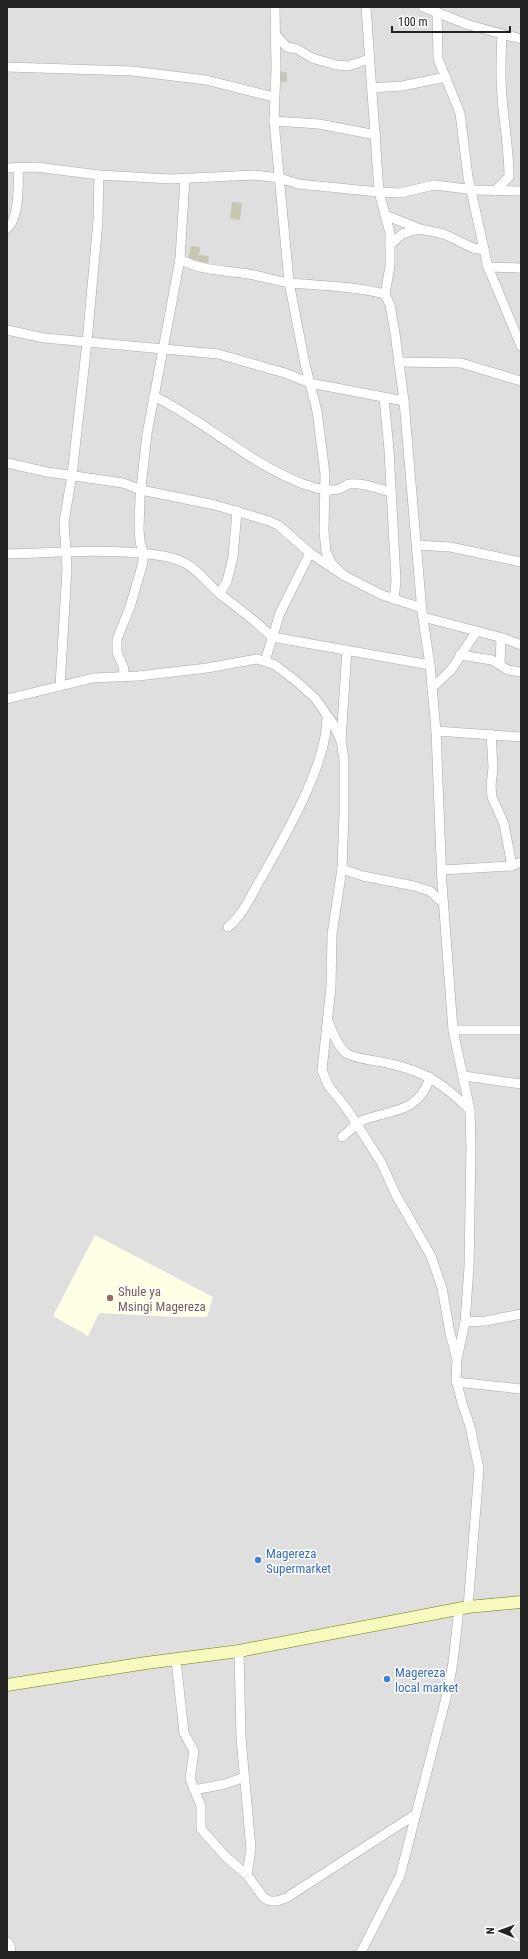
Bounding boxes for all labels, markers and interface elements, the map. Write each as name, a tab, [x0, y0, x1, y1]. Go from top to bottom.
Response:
scale bar	[392, 8, 510, 34]
text: 100 m	[398, 15, 428, 29]
place label: Shule ya Msingi Magereza	[118, 1284, 206, 1314]
marker: Shule ya Msingi Magereza	[105, 1293, 115, 1303]
place label: Magereza Supermarket	[266, 1546, 331, 1576]
marker: Magereza Supermarket	[253, 1555, 263, 1565]
place label: Magereza local market	[395, 1665, 459, 1695]
marker: Magereza local market	[382, 1674, 392, 1684]
north arrow	[480, 1911, 520, 1951]
text: N	[484, 1927, 497, 1934]

